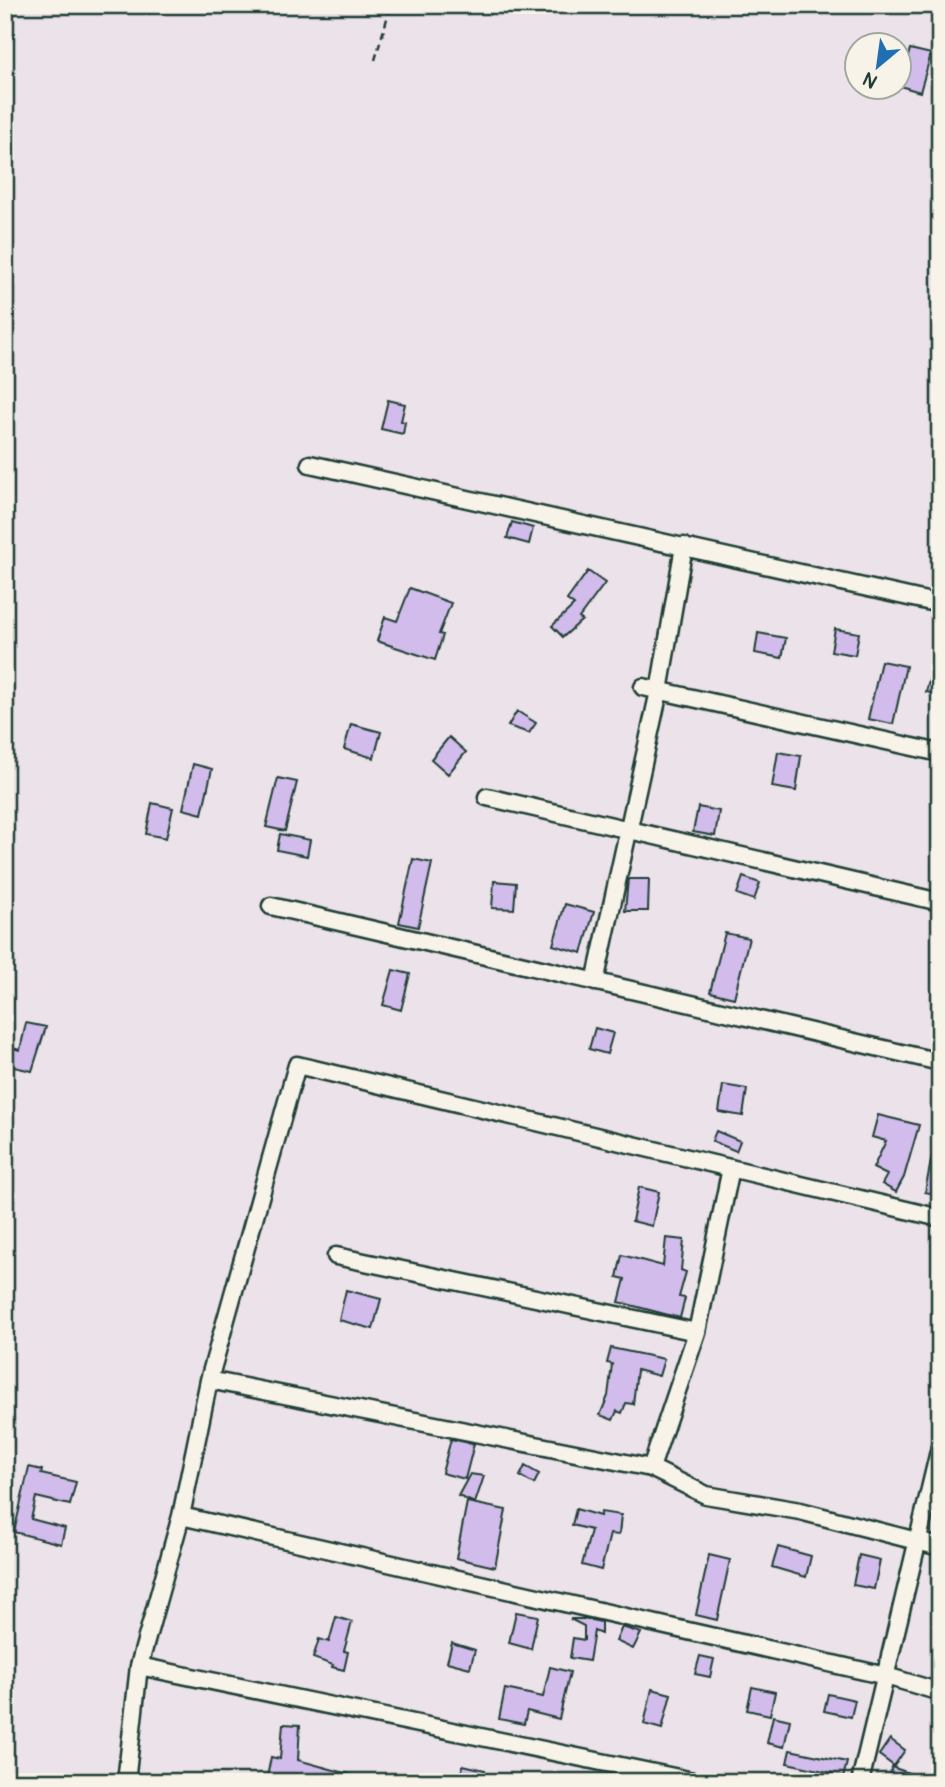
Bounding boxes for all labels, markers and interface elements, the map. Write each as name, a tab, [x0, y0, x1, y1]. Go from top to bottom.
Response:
north arrow	[844, 32, 914, 102]
text: N	[859, 66, 882, 94]

